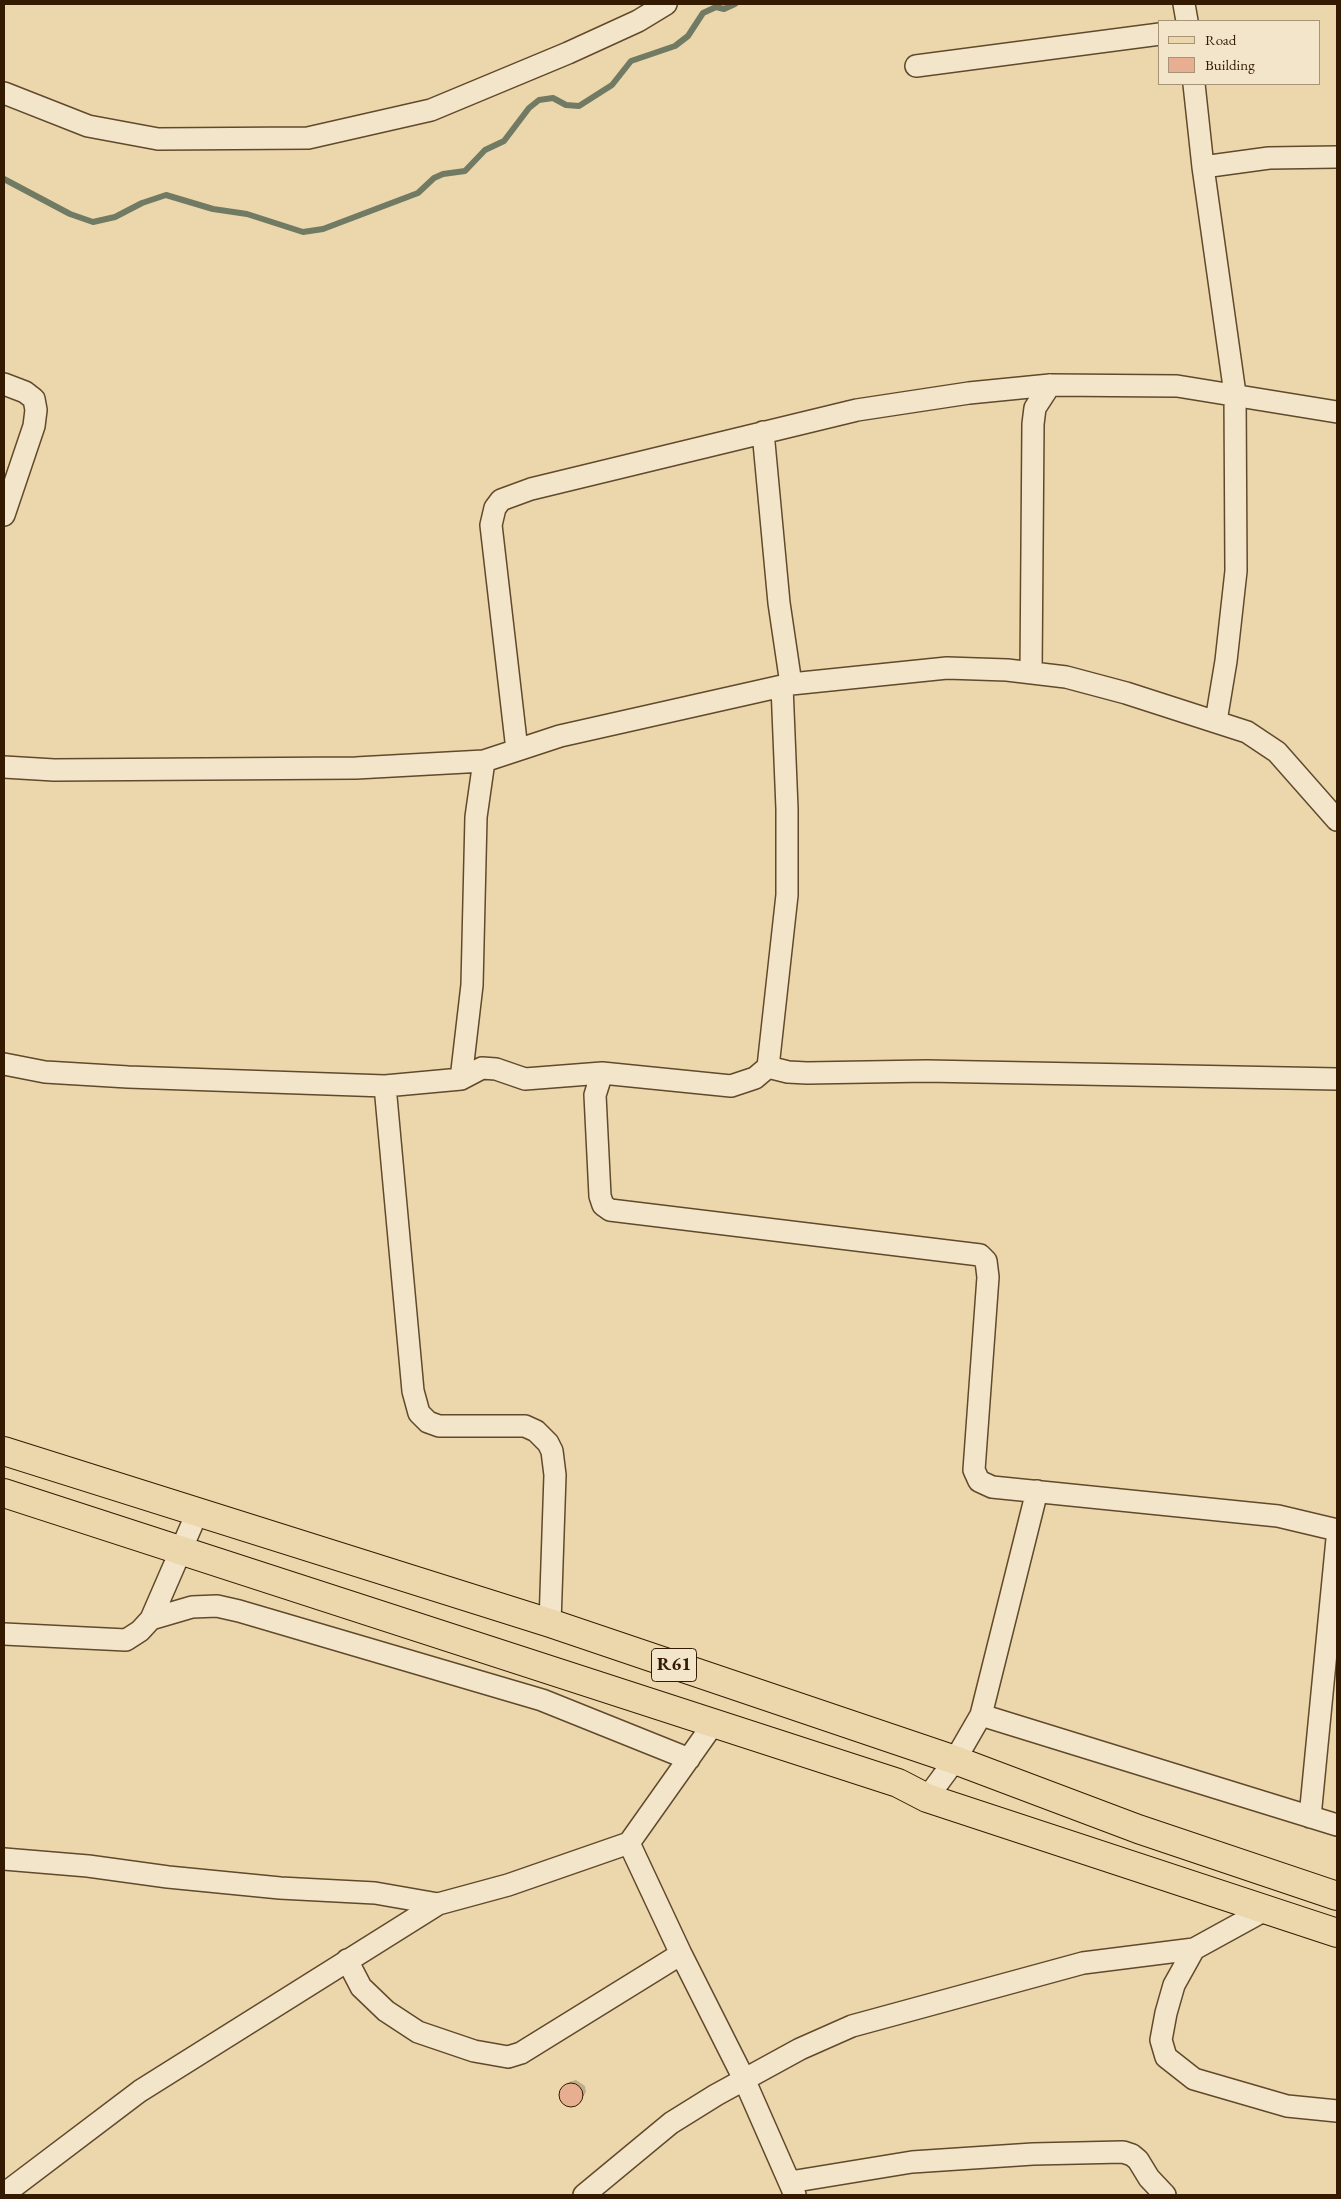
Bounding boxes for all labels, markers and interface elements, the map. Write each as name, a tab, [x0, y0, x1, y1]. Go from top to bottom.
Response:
legend	[1158, 20, 1321, 85]
text: Road	[1205, 30, 1236, 49]
text: Building	[1205, 55, 1255, 74]
road number: R61	[652, 1648, 696, 1682]

